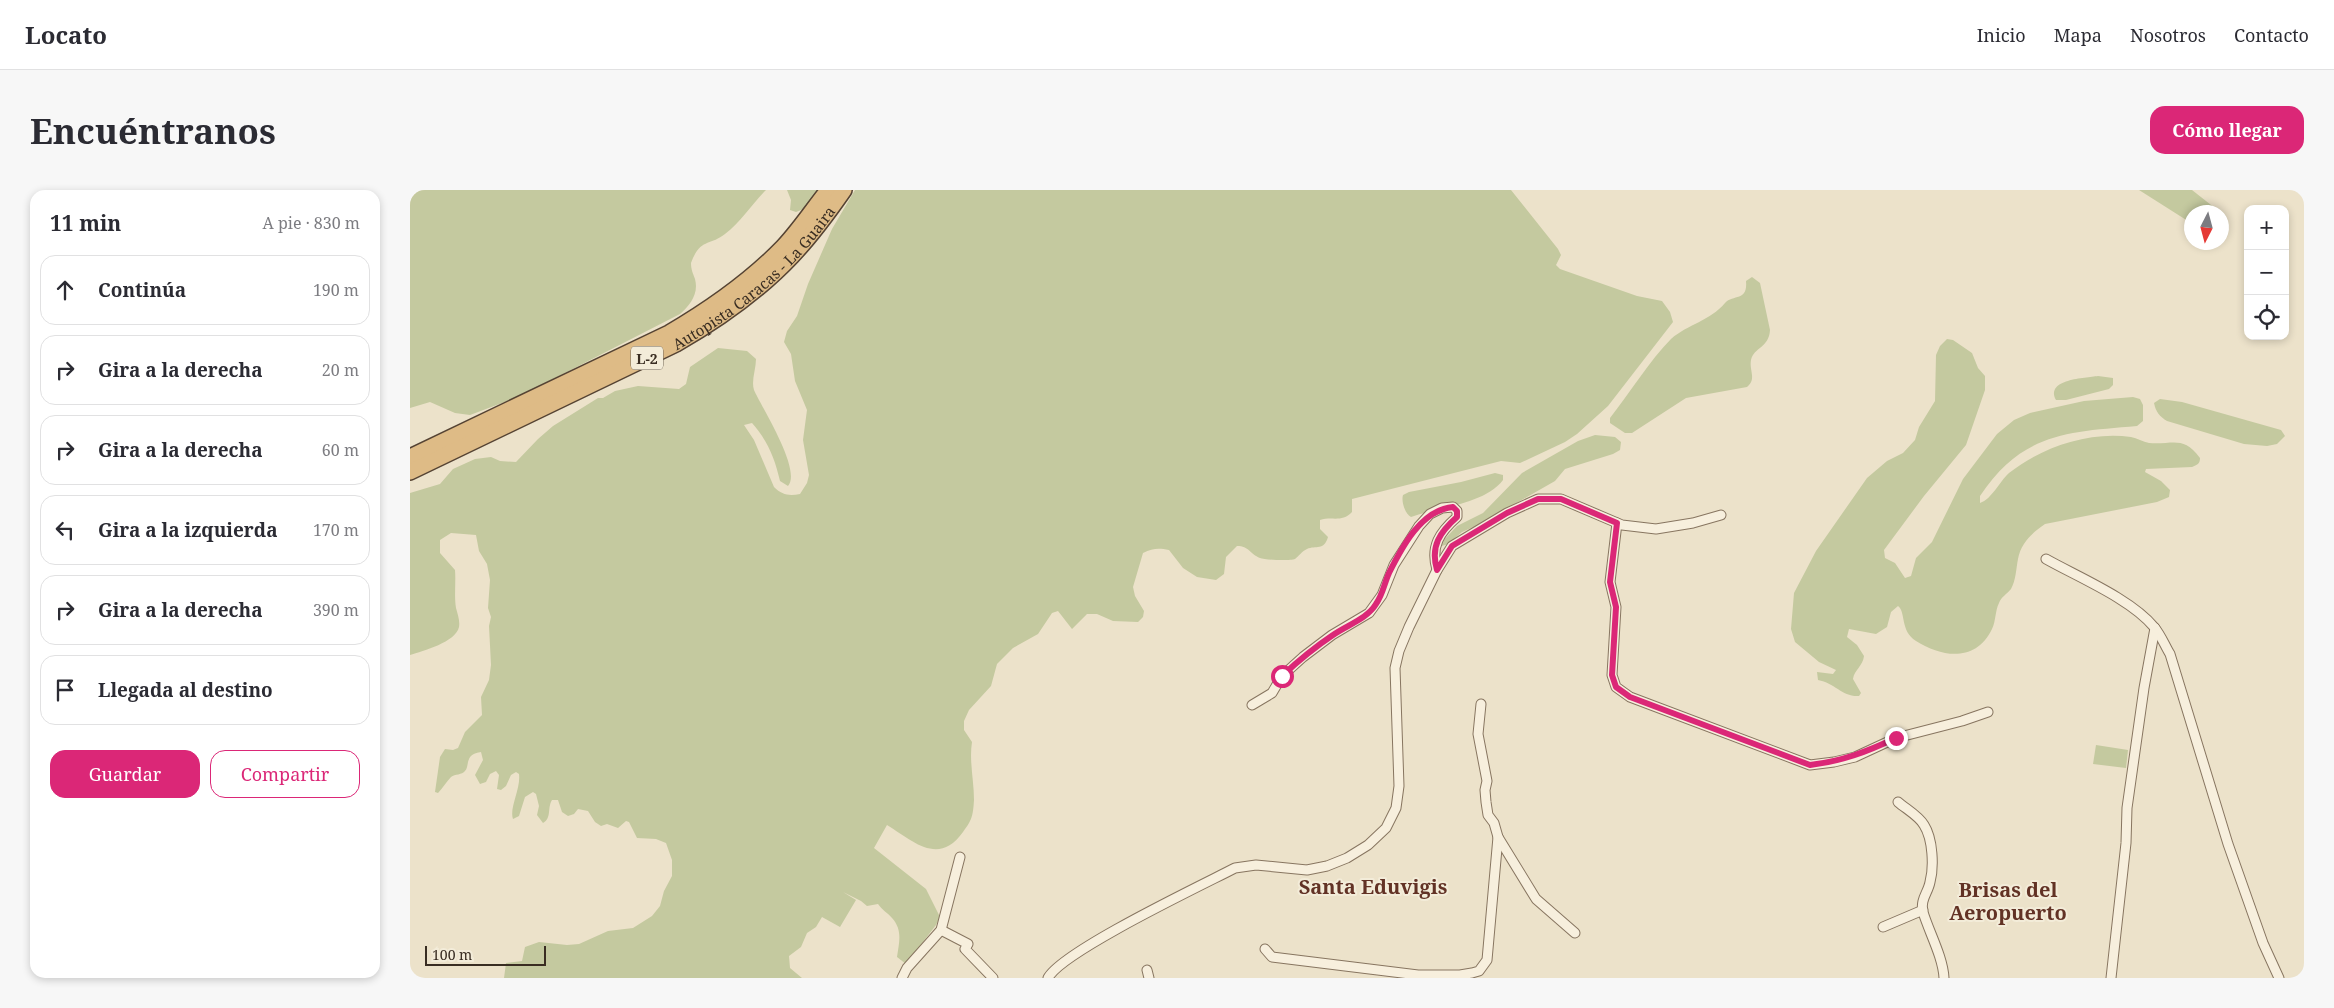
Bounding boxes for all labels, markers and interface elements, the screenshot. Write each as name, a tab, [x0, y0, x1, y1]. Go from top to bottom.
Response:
text: Locato	[25, 18, 107, 51]
text: Inicio	[1977, 23, 2026, 47]
text: Mapa	[2054, 23, 2102, 47]
text: Nosotros	[2130, 23, 2206, 47]
text: Contacto	[2234, 23, 2309, 47]
button: Cómo llegar	[2150, 106, 2304, 154]
text: Encuéntranos	[30, 107, 276, 154]
street label: Autopista Caracas - La Guaira	[669, 202, 839, 354]
north arrow	[2184, 205, 2229, 250]
map controls	[2244, 205, 2289, 340]
button: +	[2244, 205, 2289, 250]
text: 11 min	[50, 209, 121, 237]
text: A pie · 830 m	[263, 212, 360, 234]
button: −	[2244, 250, 2289, 295]
icon: ahead	[51, 276, 79, 304]
text: Continúa	[98, 277, 186, 303]
text: 190 m	[313, 279, 359, 301]
button: locate	[2244, 295, 2289, 340]
road number: L-2	[631, 346, 663, 370]
icon: right	[51, 356, 79, 384]
text: Gira a la derecha	[98, 357, 263, 383]
text: 20 m	[322, 359, 359, 381]
icon: right	[51, 436, 79, 464]
text: Gira a la derecha	[98, 437, 263, 463]
text: 60 m	[322, 439, 359, 461]
icon: left	[51, 516, 79, 544]
text: Gira a la izquierda	[98, 517, 278, 543]
text: 170 m	[313, 519, 359, 541]
icon: right	[51, 596, 79, 624]
text: Gira a la derecha	[98, 597, 263, 623]
text: 390 m	[313, 599, 359, 621]
route start	[1271, 665, 1294, 688]
icon: arrive	[51, 676, 79, 704]
text: Llegada al destino	[98, 677, 273, 703]
route end	[1885, 727, 1908, 750]
button: Guardar	[50, 750, 200, 798]
button: Compartir	[210, 750, 360, 798]
district label: Santa Eduvigis	[1299, 873, 1447, 900]
district label: Brisas del Aeropuerto	[1949, 876, 2067, 926]
scale bar	[425, 943, 546, 966]
text: 100 m	[432, 945, 472, 964]

